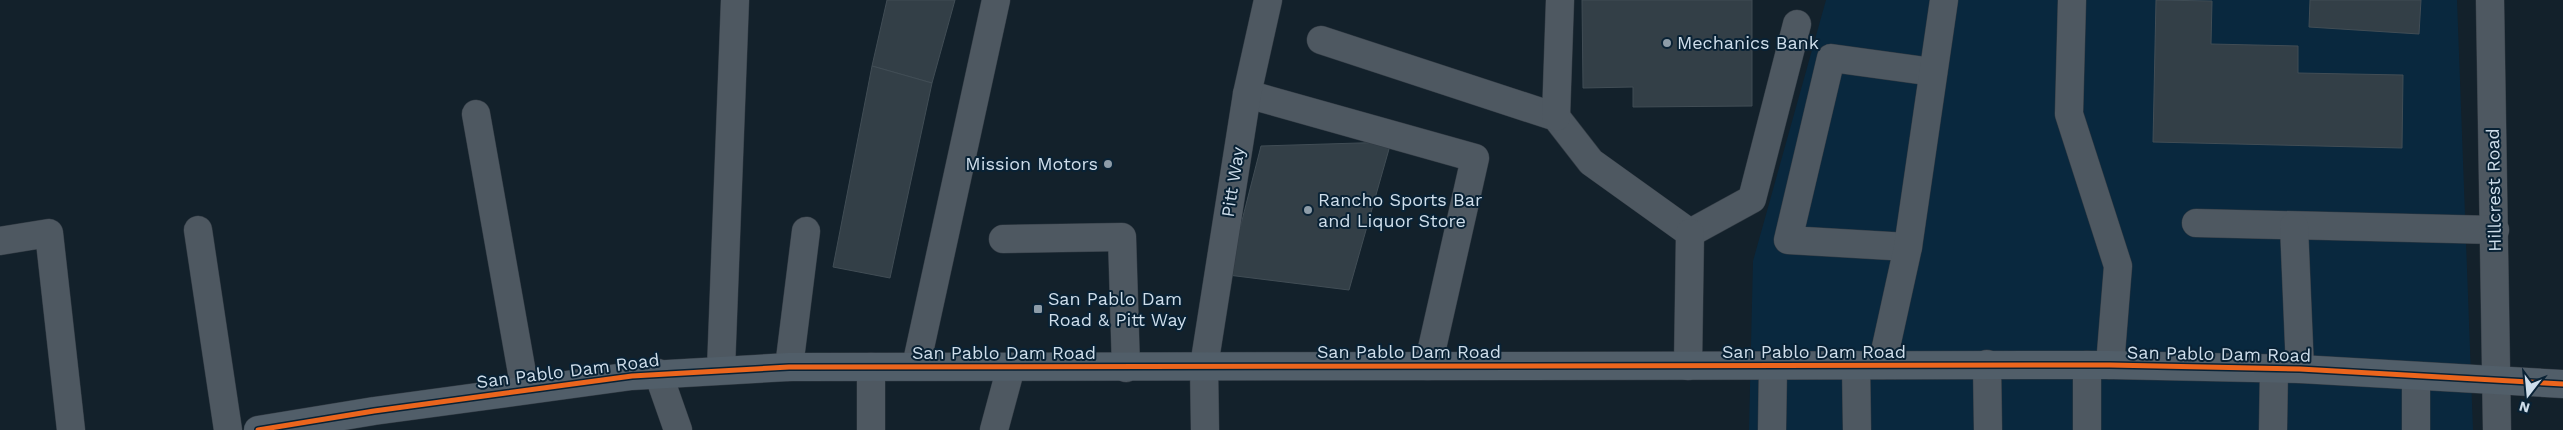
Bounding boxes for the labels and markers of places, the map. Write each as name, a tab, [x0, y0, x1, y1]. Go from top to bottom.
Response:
place label: Mechanics Bank	[1677, 32, 1819, 53]
marker: Mechanics Bank	[1661, 37, 1673, 49]
place label: Mission Motors	[965, 153, 1098, 174]
marker: Mission Motors	[1102, 158, 1114, 170]
place label: Rancho Sports Bar and Liquor Store	[1318, 189, 1482, 231]
marker: Rancho Sports Bar and Liquor Store	[1302, 204, 1314, 216]
place label: San Pablo Dam Road & Pitt Way	[1048, 288, 1187, 330]
marker: San Pablo Dam Road & Pitt Way	[1032, 303, 1044, 315]

